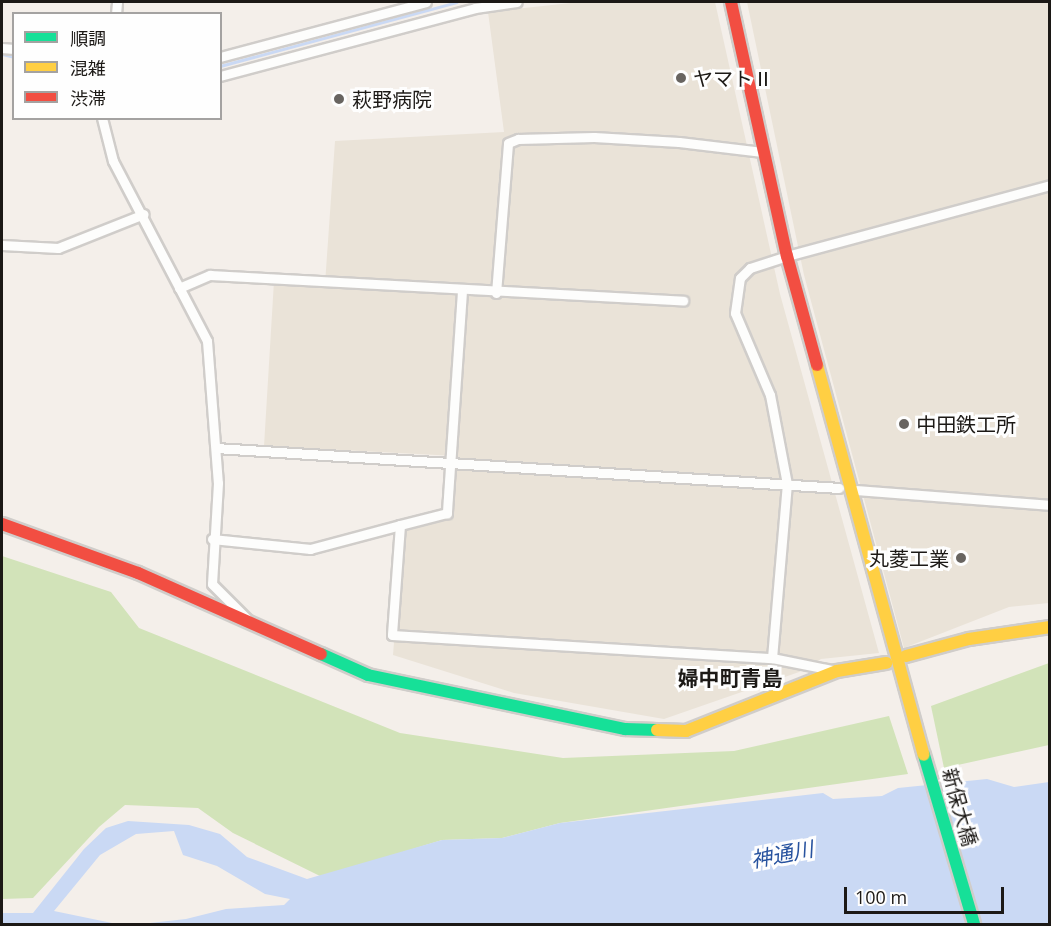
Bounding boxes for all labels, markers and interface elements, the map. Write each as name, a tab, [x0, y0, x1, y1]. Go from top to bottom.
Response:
legend	[12, 12, 222, 120]
text: 順調	[70, 26, 106, 50]
text: 混雑	[70, 56, 106, 80]
place label: ヤマトⅡ	[693, 66, 773, 90]
marker: ヤマトⅡ	[674, 71, 688, 85]
text: 渋滞	[70, 86, 106, 110]
place label: 萩野病院	[352, 87, 432, 111]
marker: 萩野病院	[330, 90, 348, 108]
place label: 中田鉄工所	[916, 412, 1016, 436]
marker: 中田鉄工所	[897, 417, 911, 431]
place label: 丸菱工業	[869, 546, 949, 570]
marker: 丸菱工業	[954, 551, 968, 565]
district label: 婦中町青島	[678, 665, 782, 691]
street label: 新保大橋	[937, 765, 983, 849]
water label: 神通川	[749, 836, 815, 872]
scale bar	[847, 875, 1008, 913]
text: 100 m	[855, 885, 907, 909]

